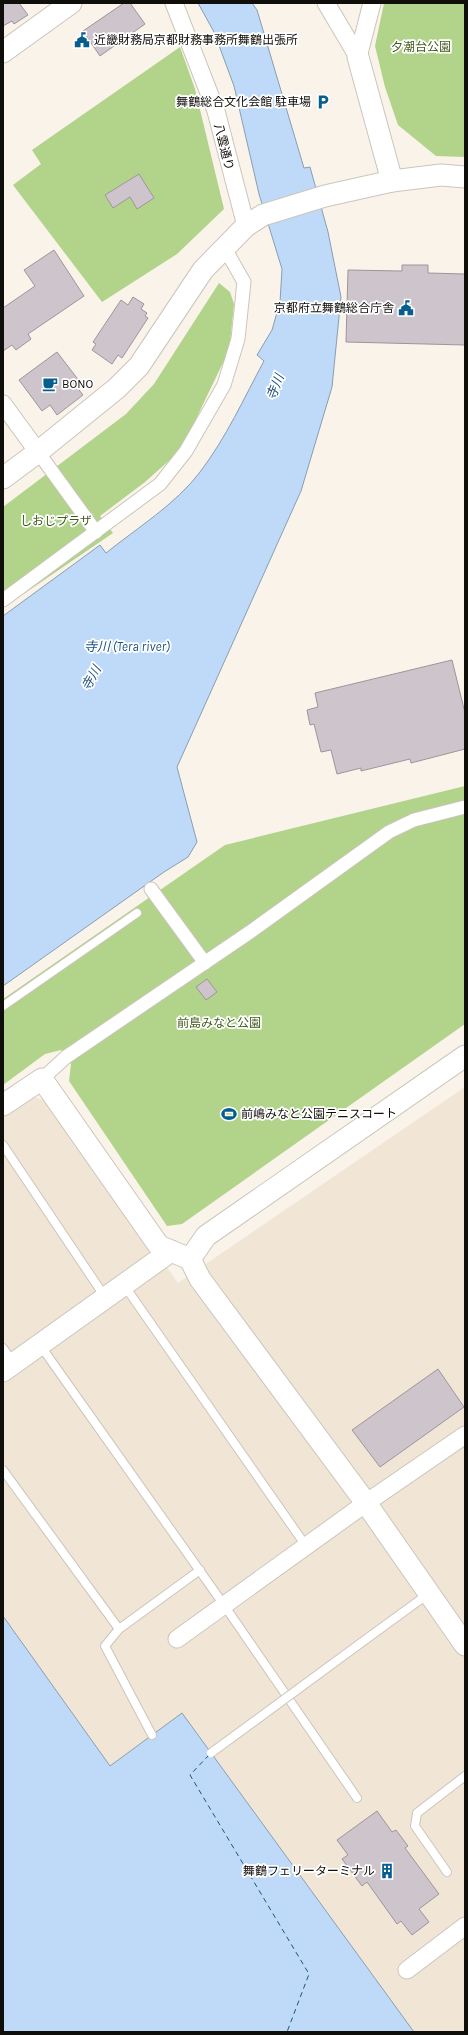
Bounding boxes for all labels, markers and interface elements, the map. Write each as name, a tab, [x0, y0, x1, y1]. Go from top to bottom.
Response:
public building icon: 近畿財務局京都財務事務所舞鶴出張所	[73, 31, 91, 49]
place label: 近畿財務局京都財務事務所舞鶴出張所	[94, 33, 298, 47]
park label: 夕潮台公園	[391, 40, 451, 54]
parking icon: 舞鶴総合文化会館 駐車場	[314, 93, 332, 111]
place label: 舞鶴総合文化会館 駐車場	[176, 95, 311, 109]
street label: 八雲通り	[211, 122, 237, 172]
public building icon: 京都府立舞鶴総合庁舎	[397, 299, 415, 317]
place label: 京都府立舞鶴総合庁舎	[274, 301, 394, 315]
water label: 寺川	[263, 370, 287, 402]
cafe icon: BONO	[41, 375, 59, 393]
place label: BONO	[62, 377, 93, 391]
park label: しおじプラザ	[20, 514, 92, 528]
water label: 寺川 (Tera river)	[84, 639, 170, 654]
water label: 寺川	[78, 661, 105, 693]
park label: 前島みなと公園	[177, 1016, 261, 1030]
sports icon: 前嶋みなと公園テニスコート	[220, 1105, 238, 1123]
place label: 前嶋みなと公園テニスコート	[241, 1107, 397, 1121]
building icon: 舞鶴フェリーターミナル	[378, 1862, 396, 1880]
place label: 舞鶴フェリーターミナル	[243, 1864, 375, 1878]

